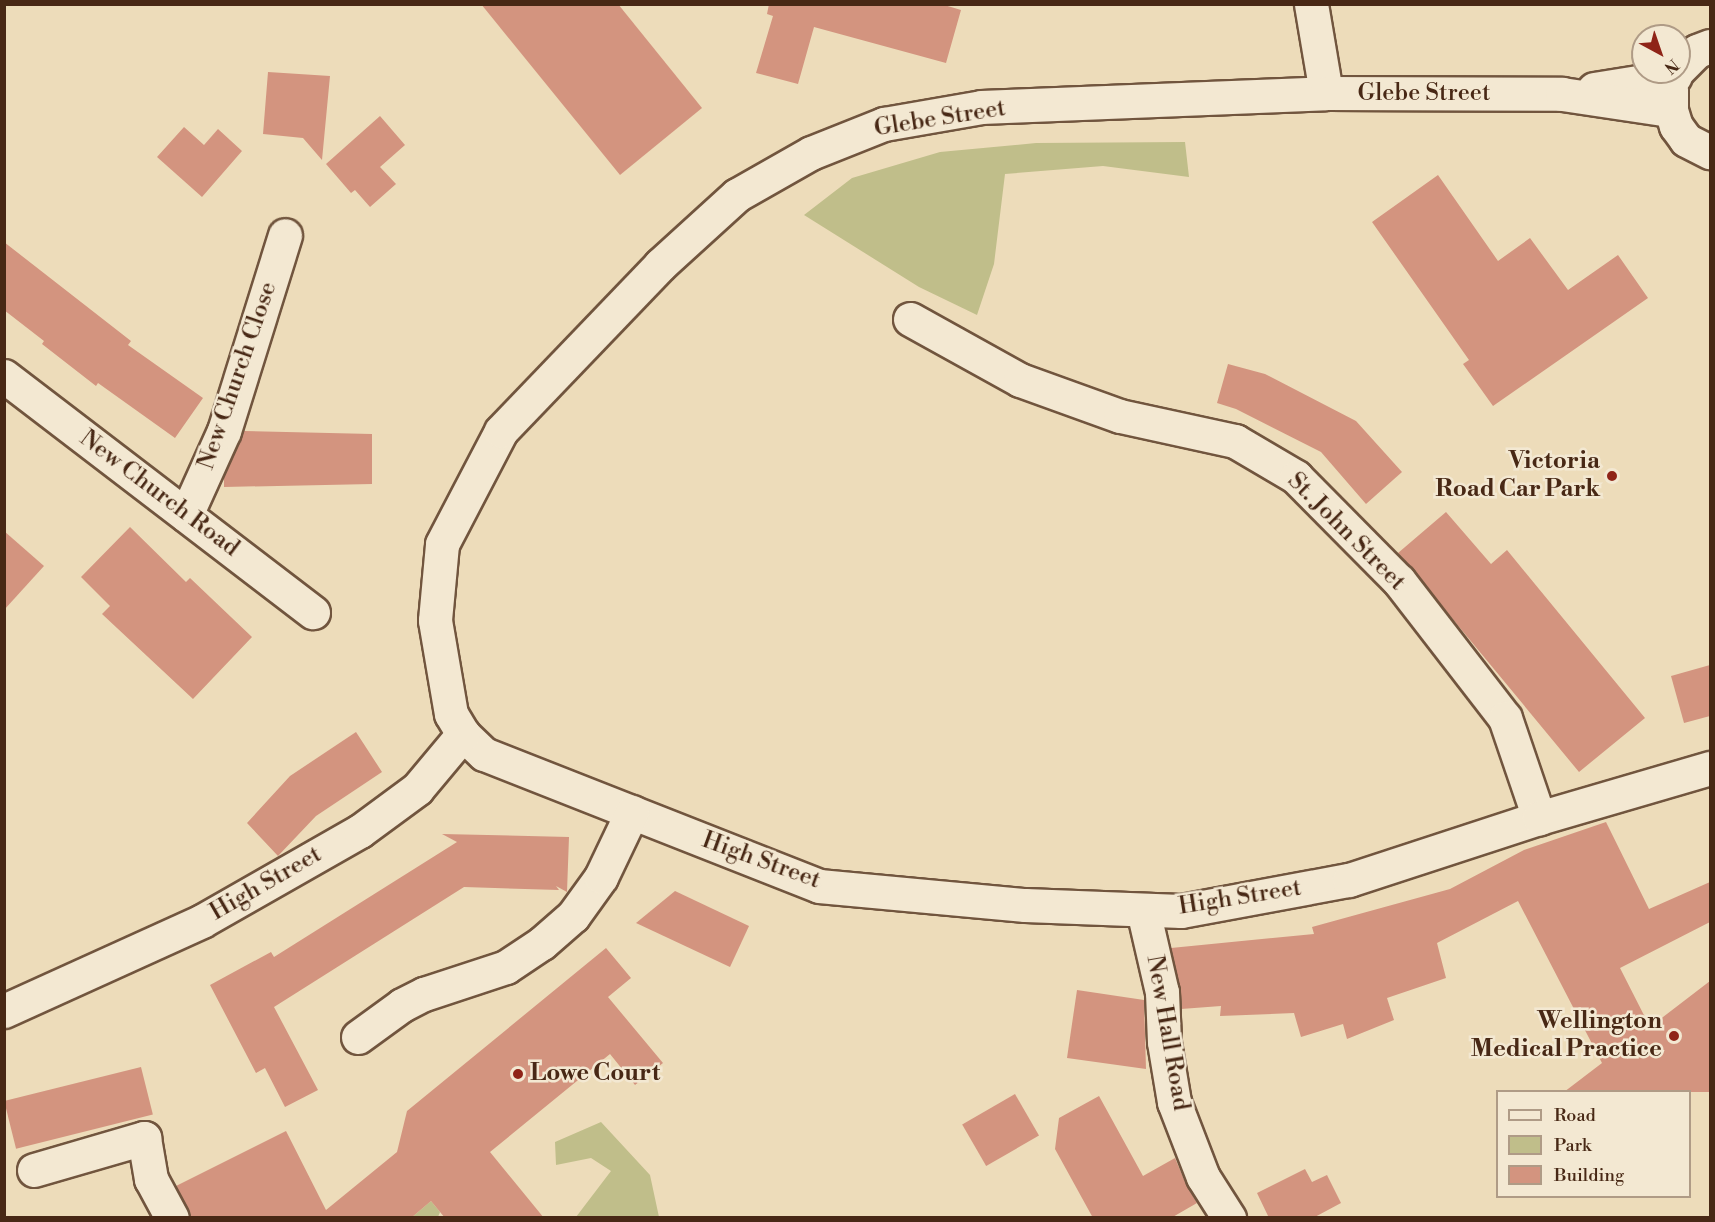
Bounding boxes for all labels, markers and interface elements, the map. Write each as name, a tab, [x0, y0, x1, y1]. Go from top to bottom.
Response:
north arrow	[1631, 24, 1691, 84]
text: N	[1660, 55, 1683, 78]
street label: Glebe Street	[1358, 80, 1490, 108]
street label: Glebe Street	[872, 94, 1008, 144]
street label: New Church Close	[192, 278, 284, 474]
street label: New Church Road	[73, 425, 245, 563]
place label: Victoria Road Car Park	[1435, 448, 1600, 504]
street label: St. John Street	[1281, 467, 1411, 597]
marker: Victoria Road Car Park	[1605, 469, 1619, 483]
street label: High Street	[698, 826, 824, 896]
street label: High Street	[205, 841, 327, 927]
street label: High Street	[1177, 874, 1303, 922]
street label: New Hall Road	[1139, 953, 1195, 1113]
place label: Wellington Medical Practice	[1471, 1008, 1662, 1064]
marker: Wellington Medical Practice	[1667, 1029, 1681, 1043]
place label: Lowe Court	[530, 1060, 660, 1088]
marker: Lowe Court	[511, 1067, 525, 1081]
legend	[1496, 1090, 1691, 1198]
text: Road	[1554, 1104, 1596, 1127]
text: Park	[1554, 1134, 1591, 1157]
text: Building	[1554, 1164, 1624, 1187]

